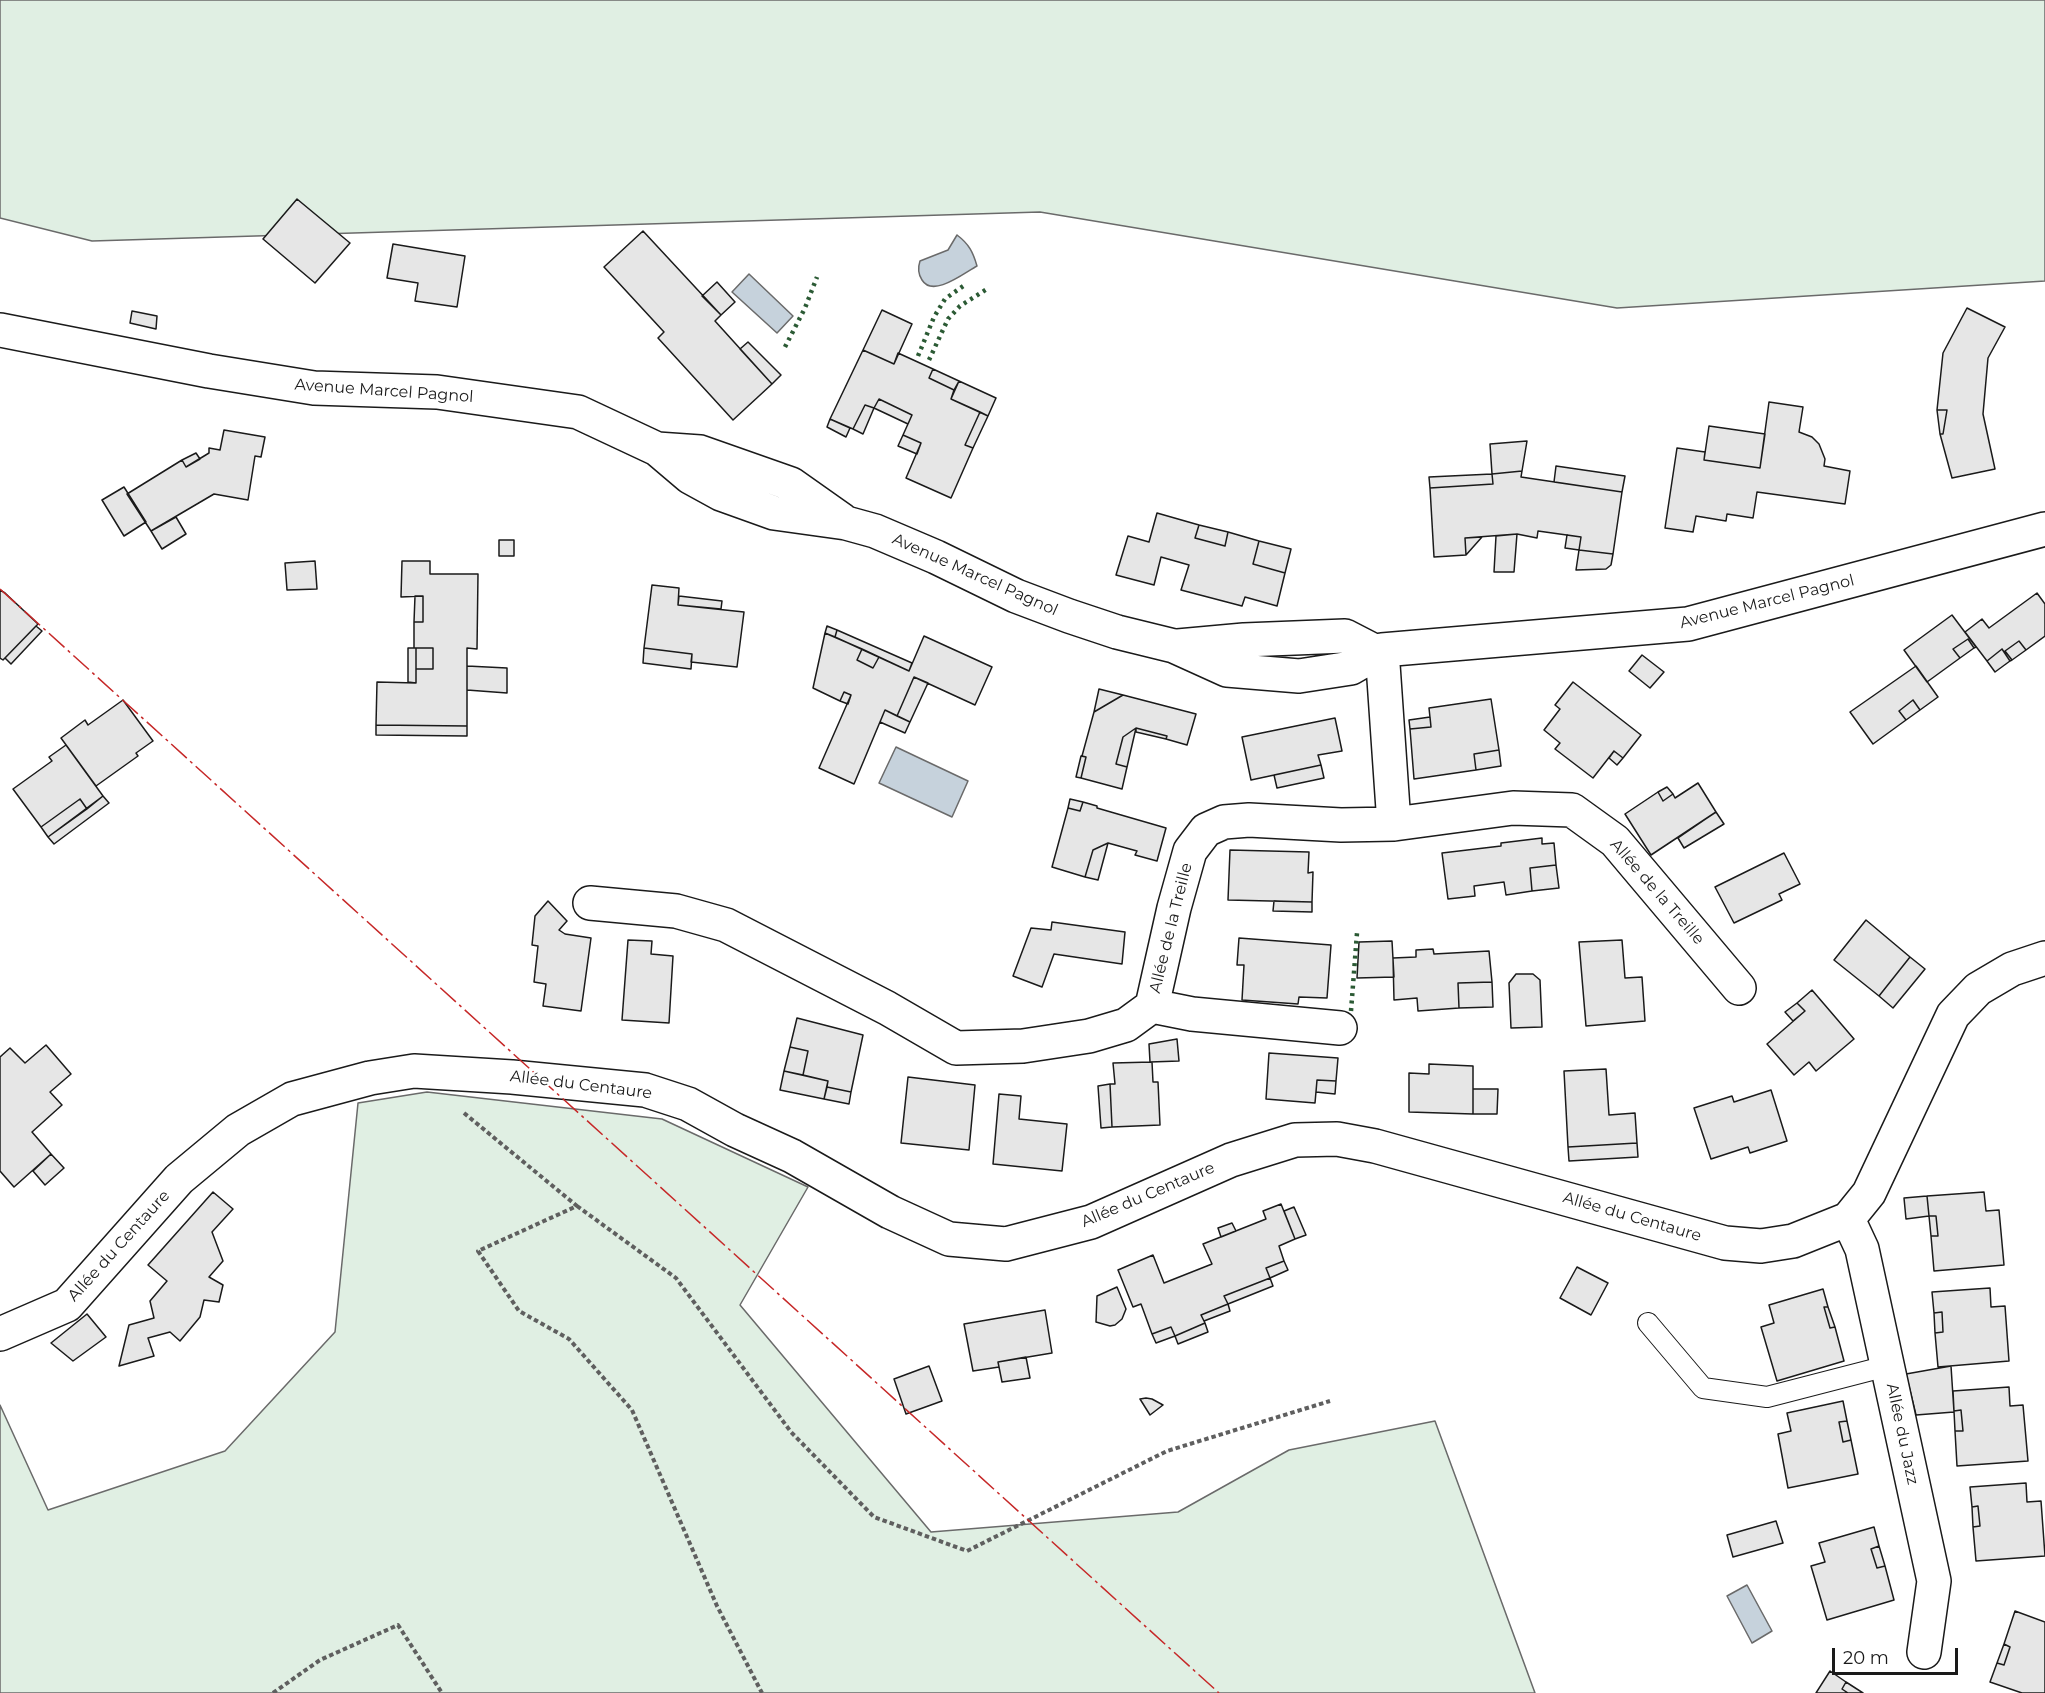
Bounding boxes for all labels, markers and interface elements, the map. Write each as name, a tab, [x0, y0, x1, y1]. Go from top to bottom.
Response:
street label: Avenue Marcel Pagnol	[294, 375, 474, 407]
street label: Avenue Marcel Pagnol	[889, 530, 1061, 620]
street label: Avenue Marcel Pagnol	[1678, 571, 1856, 633]
street label: Allée de la Treille	[1606, 835, 1708, 949]
street label: Allée de la Treille	[1146, 861, 1196, 995]
street label: Allée du Centaure	[509, 1067, 653, 1103]
street label: Allée du Centaure	[1078, 1158, 1218, 1232]
street label: Allée du Centaure	[64, 1186, 174, 1306]
street label: Allée du Centaure	[1561, 1188, 1703, 1246]
street label: Allée du Jazz	[1882, 1382, 1922, 1486]
scale bar	[1835, 1636, 1961, 1674]
text: 20 m	[1843, 1647, 1889, 1669]

